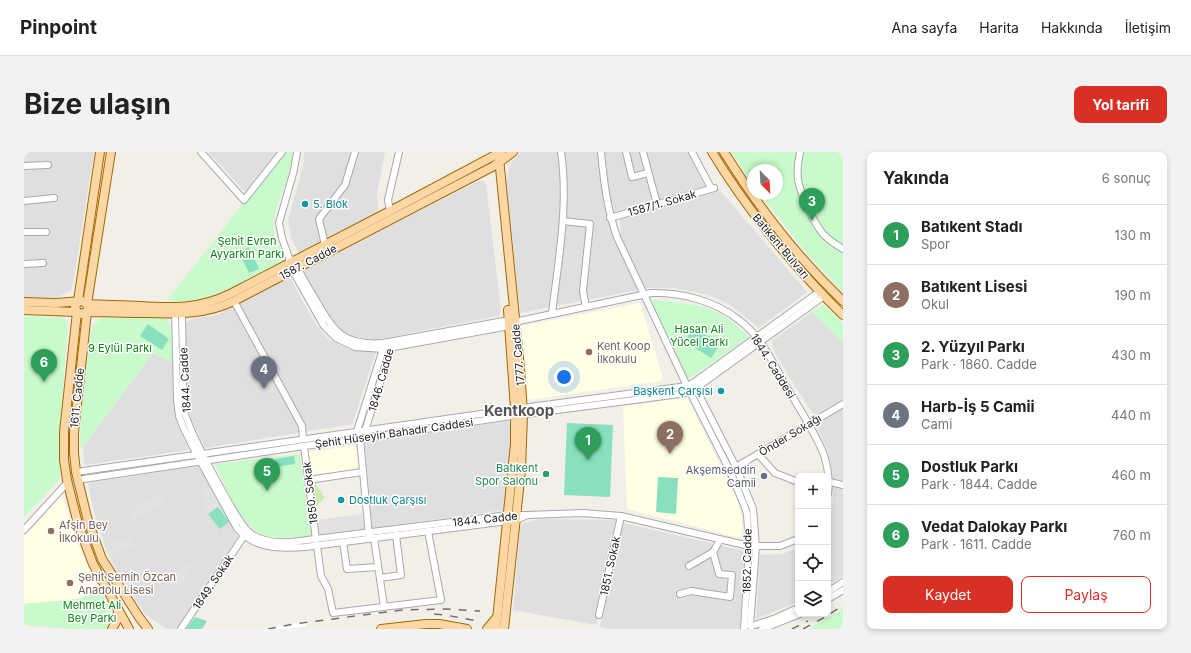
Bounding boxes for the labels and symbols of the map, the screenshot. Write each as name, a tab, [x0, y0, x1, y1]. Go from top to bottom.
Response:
north arrow	[747, 164, 783, 200]
street label: 1587/1. Sokak	[626, 187, 698, 219]
pin: 3	[799, 188, 825, 221]
place label: 5. Blok	[313, 197, 348, 211]
marker: 5. Blok	[300, 199, 310, 209]
street label: Batıkent Bulvarı	[750, 211, 812, 281]
park label: Şehit Evren Ayyarkın Parkı	[210, 234, 284, 261]
street label: 1587. Cadde	[277, 241, 339, 283]
park label: Hasan Ali Yücel Parkı	[670, 322, 728, 349]
street label: 1777. Cadde	[508, 323, 528, 387]
street label: 1844. Caddesi	[747, 331, 799, 401]
place label: Kent Koop İlkokulu	[597, 339, 651, 366]
park label: 9 Eylül Parkı	[88, 341, 152, 355]
street label: 1844. Cadde	[176, 347, 194, 413]
street label: 1846. Cadde	[365, 347, 397, 413]
marker: Kent Koop İlkokulu	[584, 347, 594, 357]
pin: 6	[31, 349, 57, 382]
pin: 4	[251, 356, 277, 389]
street label: 1611. Cadde	[67, 367, 87, 429]
your location	[554, 367, 574, 387]
place label: Başkent Çarşısı	[633, 384, 713, 398]
marker: Başkent Çarşısı	[716, 386, 726, 396]
district label: Kentkoop	[484, 401, 554, 420]
street label: Önder Sokağı	[756, 411, 824, 459]
street label: Şehit Hüseyin Bahadır Caddesi	[314, 415, 474, 451]
pin: 2	[657, 421, 683, 454]
pin: 1	[575, 427, 601, 460]
pin: 5	[254, 458, 280, 491]
street label: 1850. Sokak	[299, 461, 321, 525]
place label: Batıkent Spor Salonu	[475, 461, 538, 488]
place label: Akşemseddin Camii	[686, 463, 756, 490]
marker: Batıkent Spor Salonu	[541, 469, 551, 479]
marker: Akşemseddin Camii	[759, 471, 769, 481]
place label: Dostluk Çarşısı	[349, 493, 427, 507]
marker: Dostluk Çarşısı	[336, 495, 346, 505]
street label: 1844. Cadde	[452, 509, 518, 529]
place label: Afşin Bey İlkokulu	[59, 518, 108, 545]
marker: Afşin Bey İlkokulu	[46, 526, 56, 536]
street label: 1852. Cadde	[739, 528, 755, 594]
street label: 1851. Sokak	[597, 535, 623, 597]
street label: 1849. Sokak	[190, 552, 236, 612]
place label: Şehit Semih Özcan Anadolu Lisesi	[78, 570, 176, 597]
marker: Şehit Semih Özcan Anadolu Lisesi	[65, 578, 75, 588]
park label: Mehmet Ali Bey Parkı	[63, 598, 121, 625]

